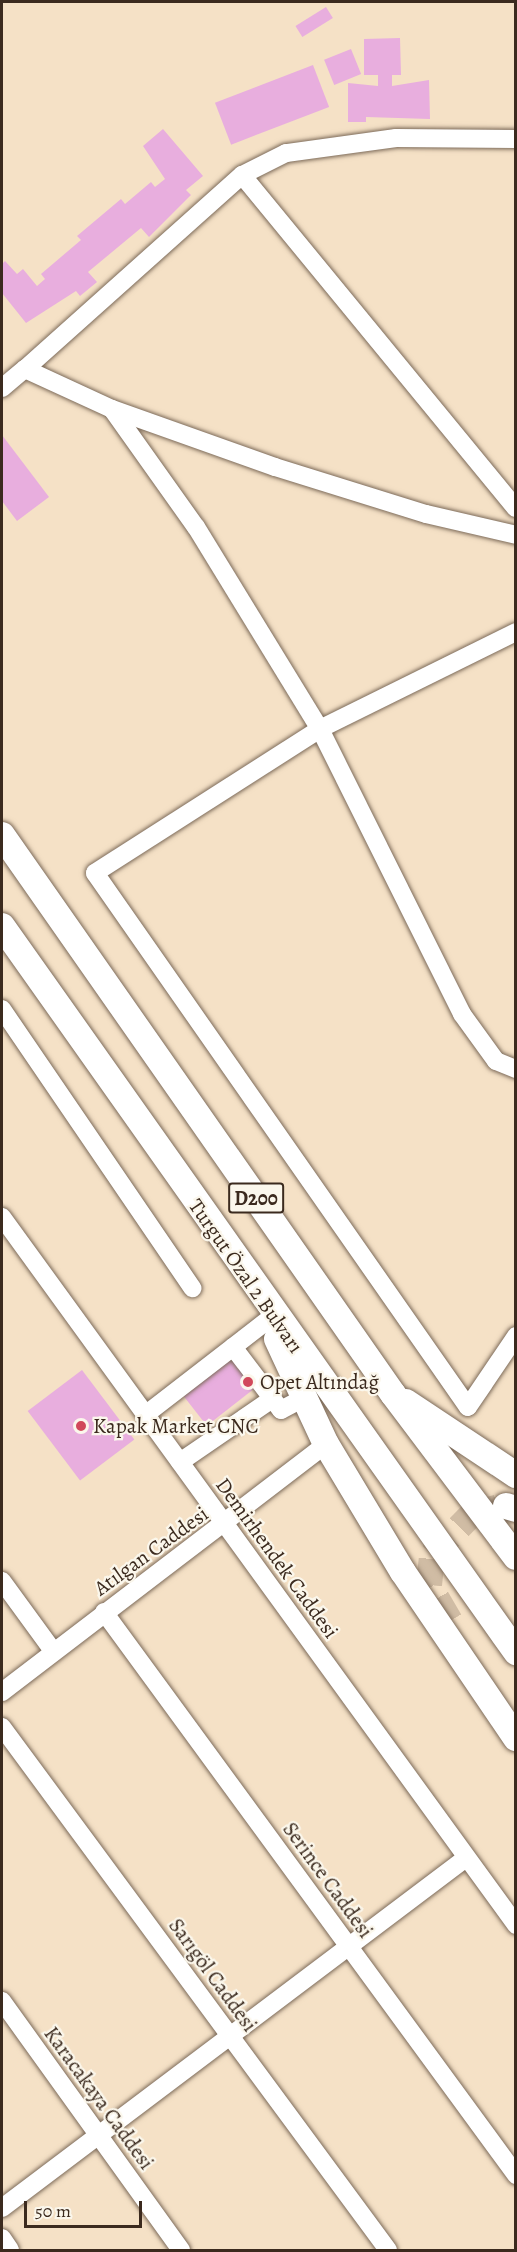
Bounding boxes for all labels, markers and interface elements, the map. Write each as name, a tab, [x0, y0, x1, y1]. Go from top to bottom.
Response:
road number: D200	[228, 1181, 284, 1215]
street label: Turgut Özal 2 Bulvarı	[183, 1194, 309, 1358]
place label: Opet Altındağ	[260, 1369, 379, 1395]
marker: Opet Altındağ	[241, 1375, 255, 1389]
place label: Kapak Market CNC	[93, 1413, 259, 1439]
marker: Kapak Market CNC	[74, 1419, 88, 1433]
street label: Demirhendek Caddesi	[210, 1473, 344, 1643]
street label: Atılgan Caddesi	[89, 1501, 213, 1601]
street label: Serince Caddesi	[278, 1817, 378, 1943]
street label: Sarıgöl Caddesi	[163, 1913, 263, 2037]
street label: Karacakaya Caddesi	[39, 2022, 159, 2174]
scale bar	[27, 2189, 146, 2227]
text: 50 m	[35, 2199, 71, 2223]

